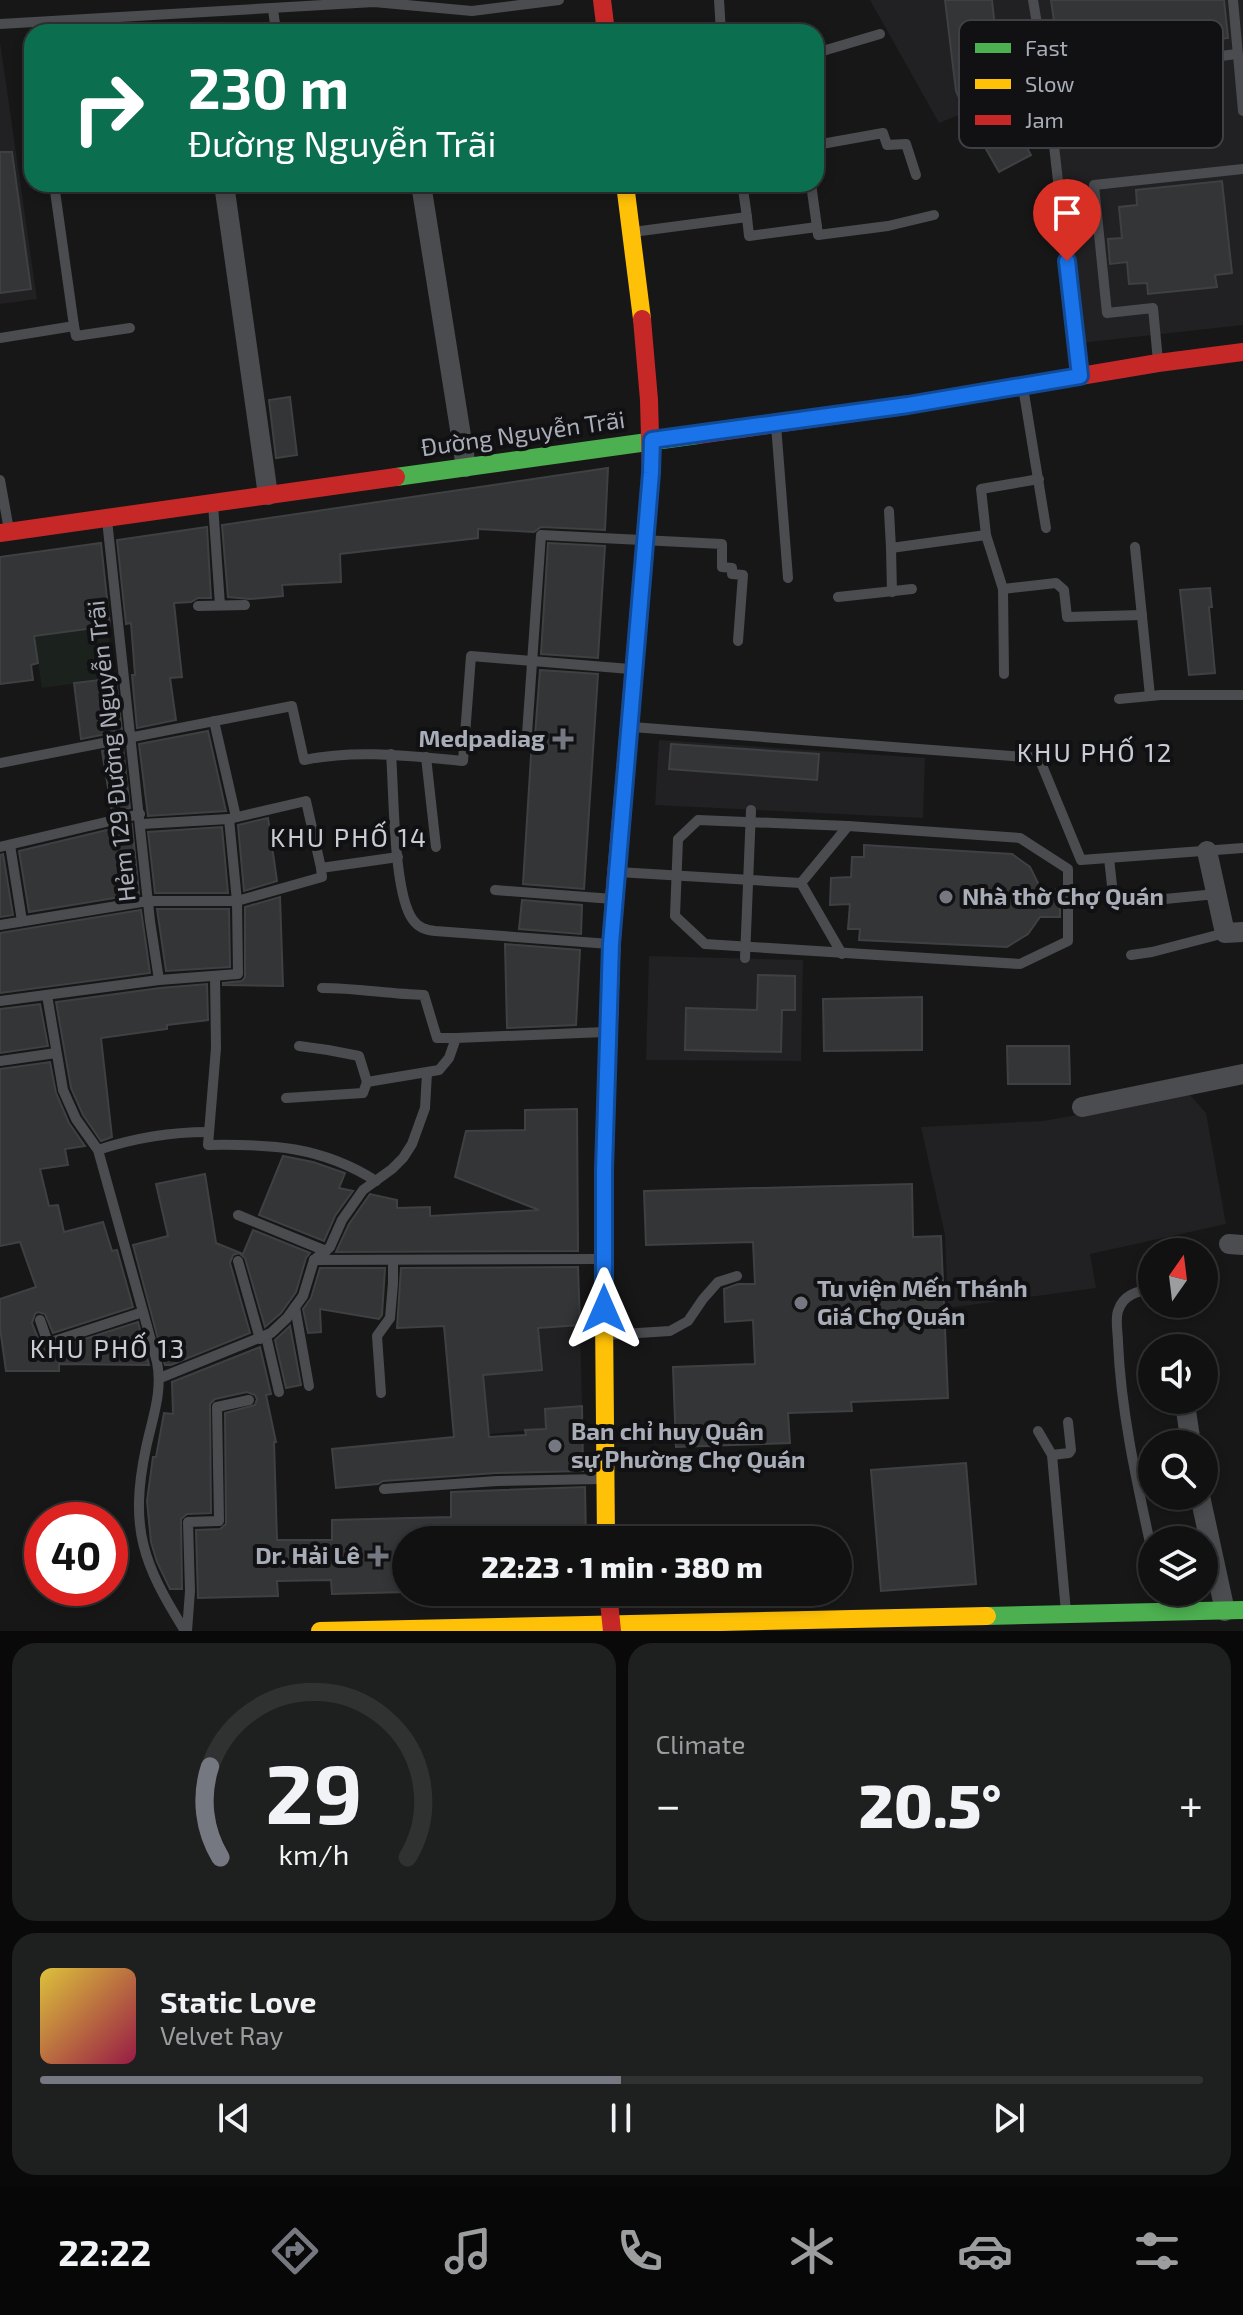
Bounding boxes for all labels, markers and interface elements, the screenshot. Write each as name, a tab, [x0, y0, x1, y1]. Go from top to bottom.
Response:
legend	[959, 20, 1223, 148]
text: Fast	[1025, 34, 1068, 60]
text: 230 m	[188, 53, 349, 120]
icon: right	[56, 56, 160, 160]
text: Slow	[1025, 70, 1074, 96]
text: Jam	[1025, 106, 1064, 132]
text: Đường Nguyễn Trãi	[188, 121, 496, 164]
pin	[1033, 179, 1101, 261]
icon: arrive	[1045, 191, 1089, 235]
street label: Đường Nguyễn Trãi	[419, 404, 627, 461]
street label: Hẻm 129 Đường Nguyễn Trãi	[80, 599, 141, 903]
place label: Medpadiag	[419, 723, 545, 752]
marker: Medpadiag	[552, 728, 574, 750]
district label: KHU PHỐ 12	[1017, 735, 1173, 767]
district label: KHU PHỐ 14	[270, 820, 428, 852]
place label: Nhà thờ Chợ Quán	[962, 881, 1164, 911]
marker: Nhà thờ Chợ Quán	[937, 888, 955, 906]
north arrow	[1138, 1238, 1218, 1318]
map controls	[1138, 1238, 1218, 1606]
position arrow	[562, 1267, 646, 1351]
place label: Tu viện Mến Thánh Giá Chợ Quán	[817, 1273, 1028, 1331]
marker: Tu viện Mến Thánh Giá Chợ Quán	[792, 1294, 810, 1312]
district label: KHU PHỐ 13	[30, 1331, 186, 1363]
button: sound	[1138, 1334, 1218, 1414]
place label: Ban chỉ huy Quân sự Phường Chợ Quán	[571, 1416, 805, 1474]
button: search	[1138, 1430, 1218, 1510]
marker: Ban chỉ huy Quân sự Phường Chợ Quán	[546, 1437, 564, 1455]
speed limit sign: 40	[24, 1502, 128, 1606]
button: layers	[1138, 1526, 1218, 1606]
place label: Dr. Hải Lê	[255, 1540, 360, 1569]
marker: Dr. Hải Lê	[367, 1545, 389, 1567]
text: 22:23 · 1 min · 380 m	[481, 1548, 763, 1584]
text: Climate	[656, 1728, 745, 1759]
text: 29	[265, 1741, 362, 1841]
text: 20.5°	[858, 1768, 1002, 1840]
text: −	[656, 1777, 681, 1830]
text: +	[1179, 1777, 1203, 1830]
text: km/h	[278, 1836, 349, 1871]
text: Static Love	[160, 1983, 316, 2019]
text: Velvet Ray	[160, 2019, 283, 2050]
icon: previous	[212, 2096, 256, 2140]
icon: pause	[599, 2096, 643, 2140]
icon: next	[987, 2096, 1031, 2140]
icon: directions	[267, 2223, 323, 2279]
icon: music	[440, 2223, 496, 2279]
icon: phone	[612, 2223, 668, 2279]
icon: climate	[784, 2223, 840, 2279]
icon: car	[957, 2223, 1013, 2279]
icon: filters	[1129, 2223, 1185, 2279]
text: 22:22	[58, 2230, 151, 2273]

